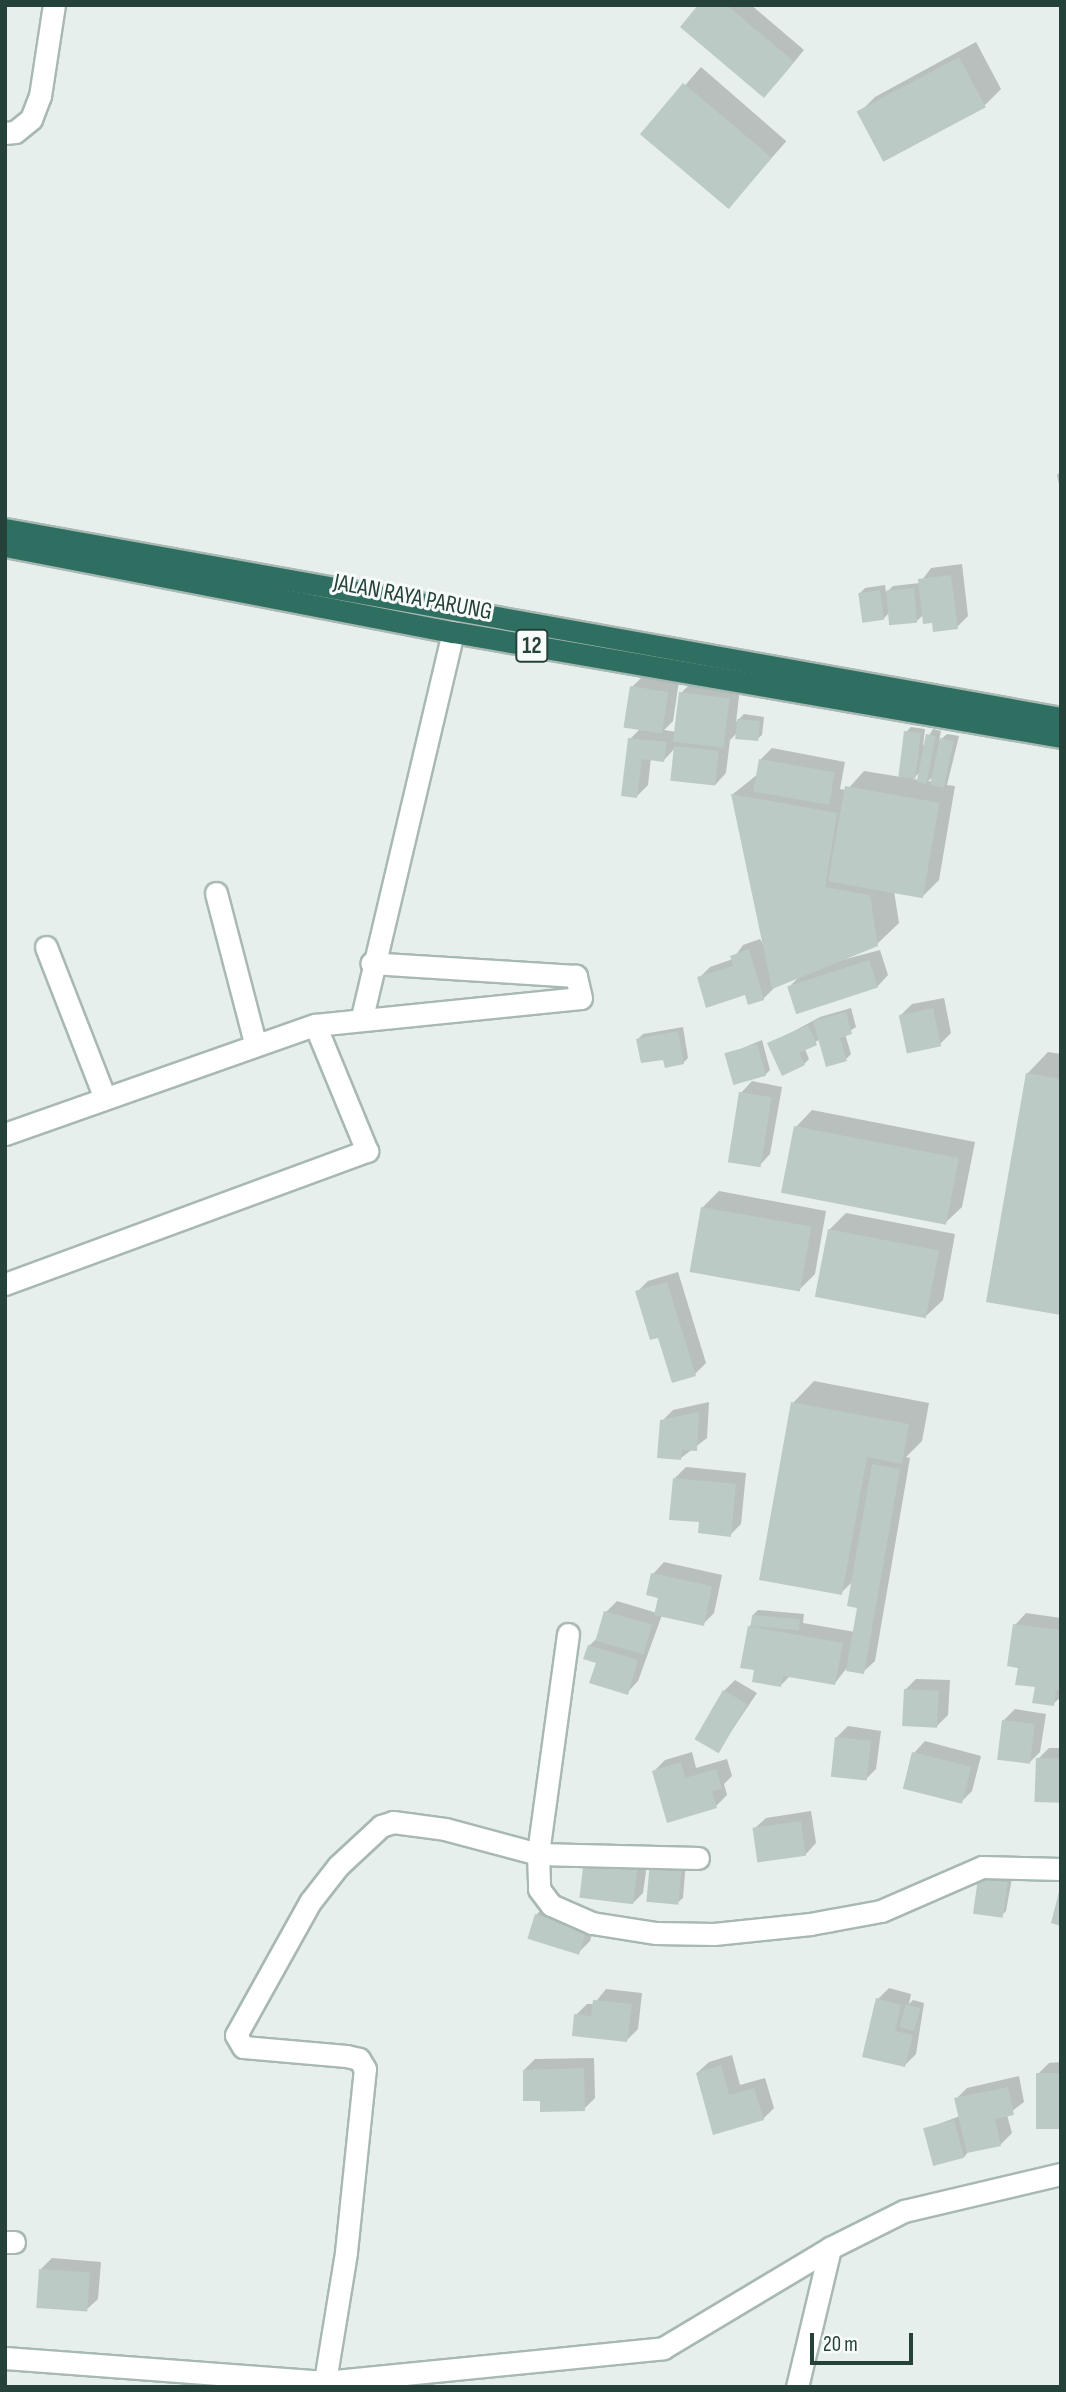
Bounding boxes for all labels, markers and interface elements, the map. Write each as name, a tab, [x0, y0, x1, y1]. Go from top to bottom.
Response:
street label: JALAN RAYA PARUNG	[331, 568, 495, 626]
road number: 12	[514, 626, 550, 666]
scale bar	[814, 2318, 917, 2362]
text: 20 m	[823, 2332, 858, 2357]

